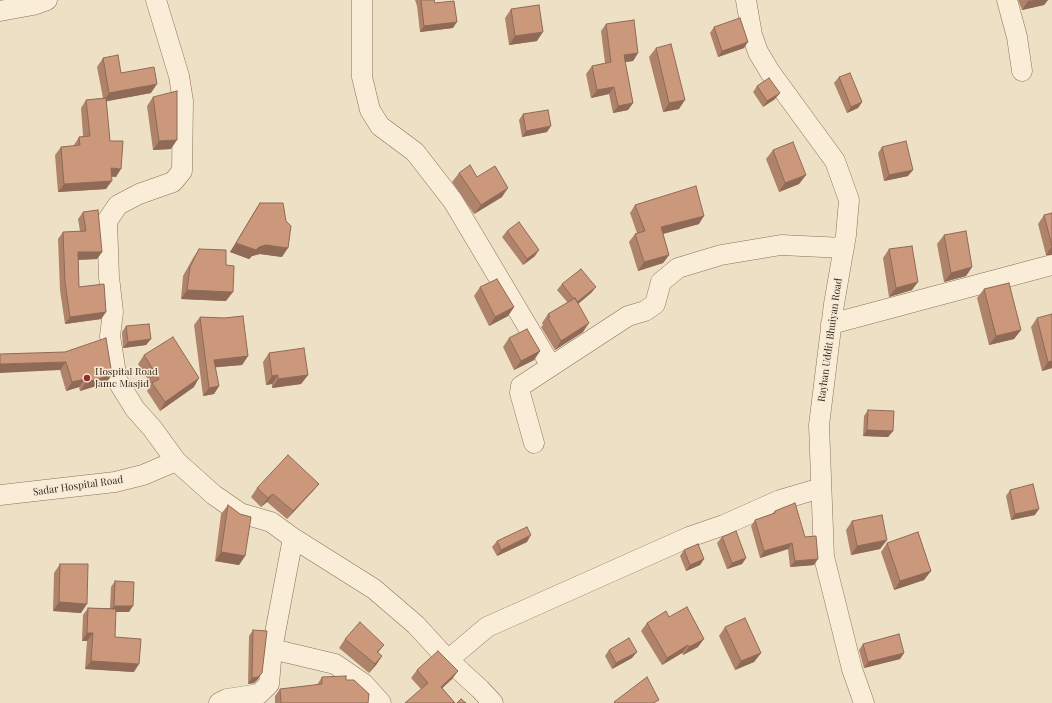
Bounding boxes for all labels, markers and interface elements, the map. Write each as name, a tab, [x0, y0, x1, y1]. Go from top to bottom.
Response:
street label: Rayhan Uddit Bhuiyan Road	[815, 277, 845, 403]
place label: Hospital Road Jame Masjid	[95, 366, 158, 390]
marker: Hospital Road Jame Masjid	[82, 373, 92, 383]
street label: Sadar Hospital Road	[32, 474, 124, 498]

